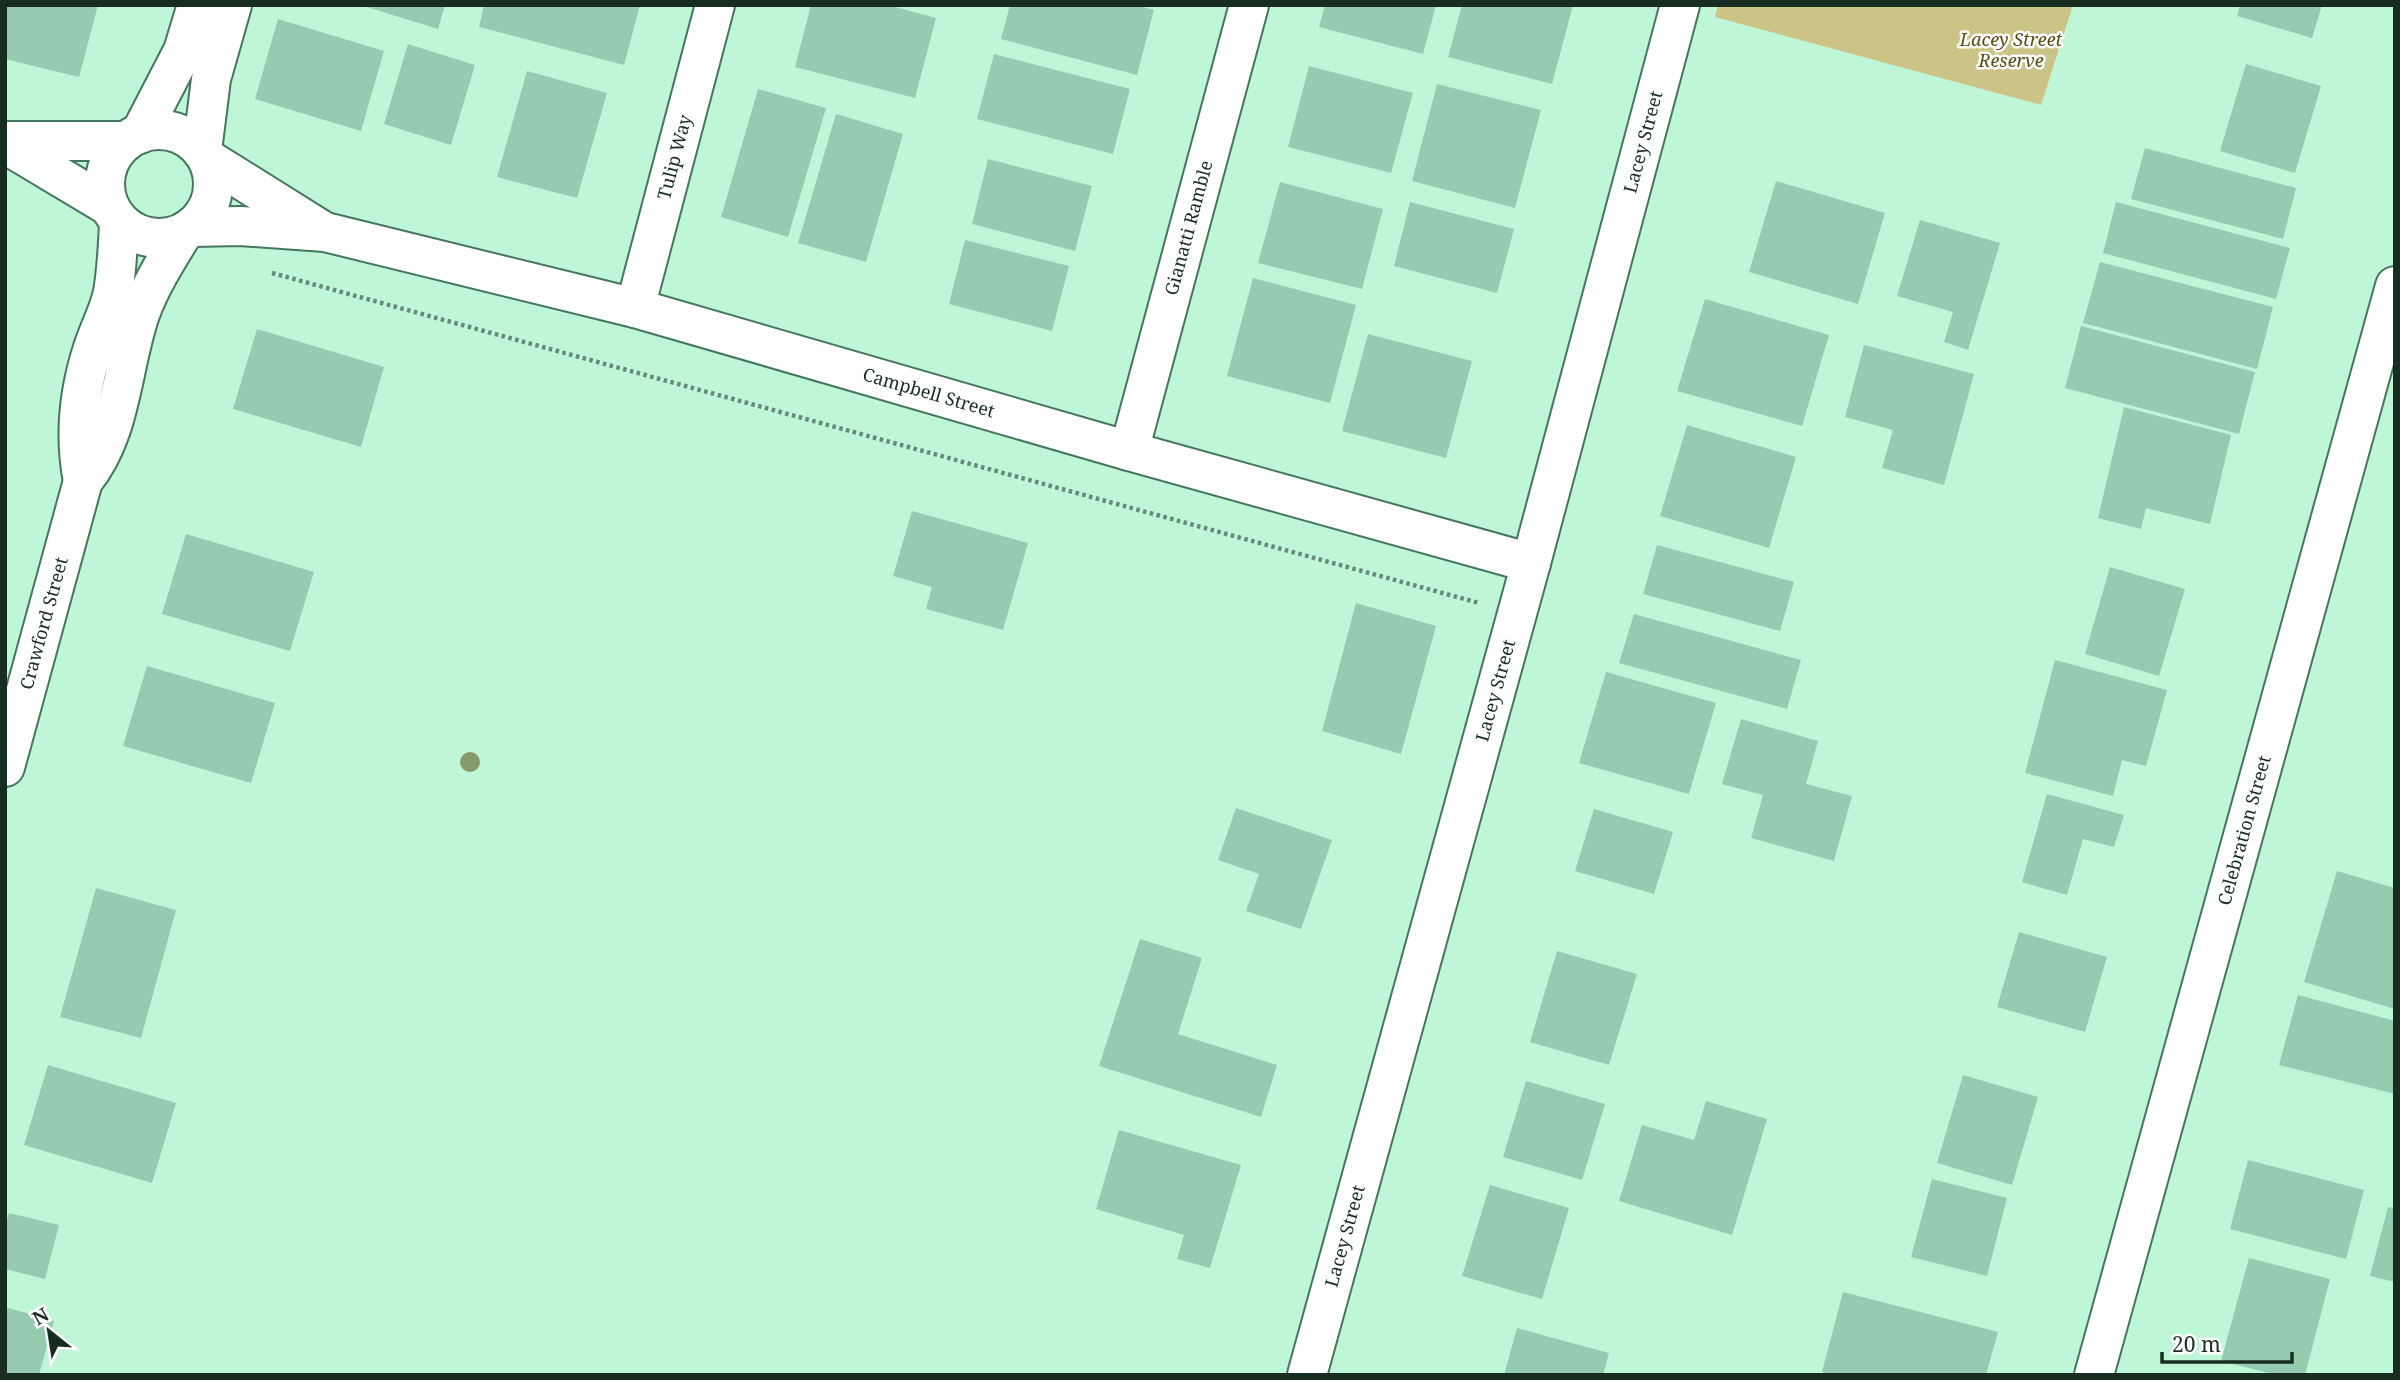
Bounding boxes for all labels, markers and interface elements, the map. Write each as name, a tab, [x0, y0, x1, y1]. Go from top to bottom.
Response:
park label: Lacey Street Reserve	[1959, 27, 2063, 72]
street label: Lacey Street	[1617, 88, 1668, 196]
street label: Tulip Way	[651, 111, 697, 202]
street label: Gianatti Ramble	[1158, 157, 1218, 298]
street label: Campbell Street	[860, 362, 998, 422]
street label: Crawford Street	[14, 554, 73, 692]
street label: Lacey Street	[1469, 637, 1520, 744]
street label: Celebration Street	[2211, 753, 2276, 908]
street label: Lacey Street	[1319, 1182, 1370, 1290]
north arrow	[14, 1296, 84, 1366]
text: N	[28, 1301, 54, 1331]
scale bar	[2162, 1320, 2292, 1364]
text: 20 m	[2172, 1330, 2221, 1358]

